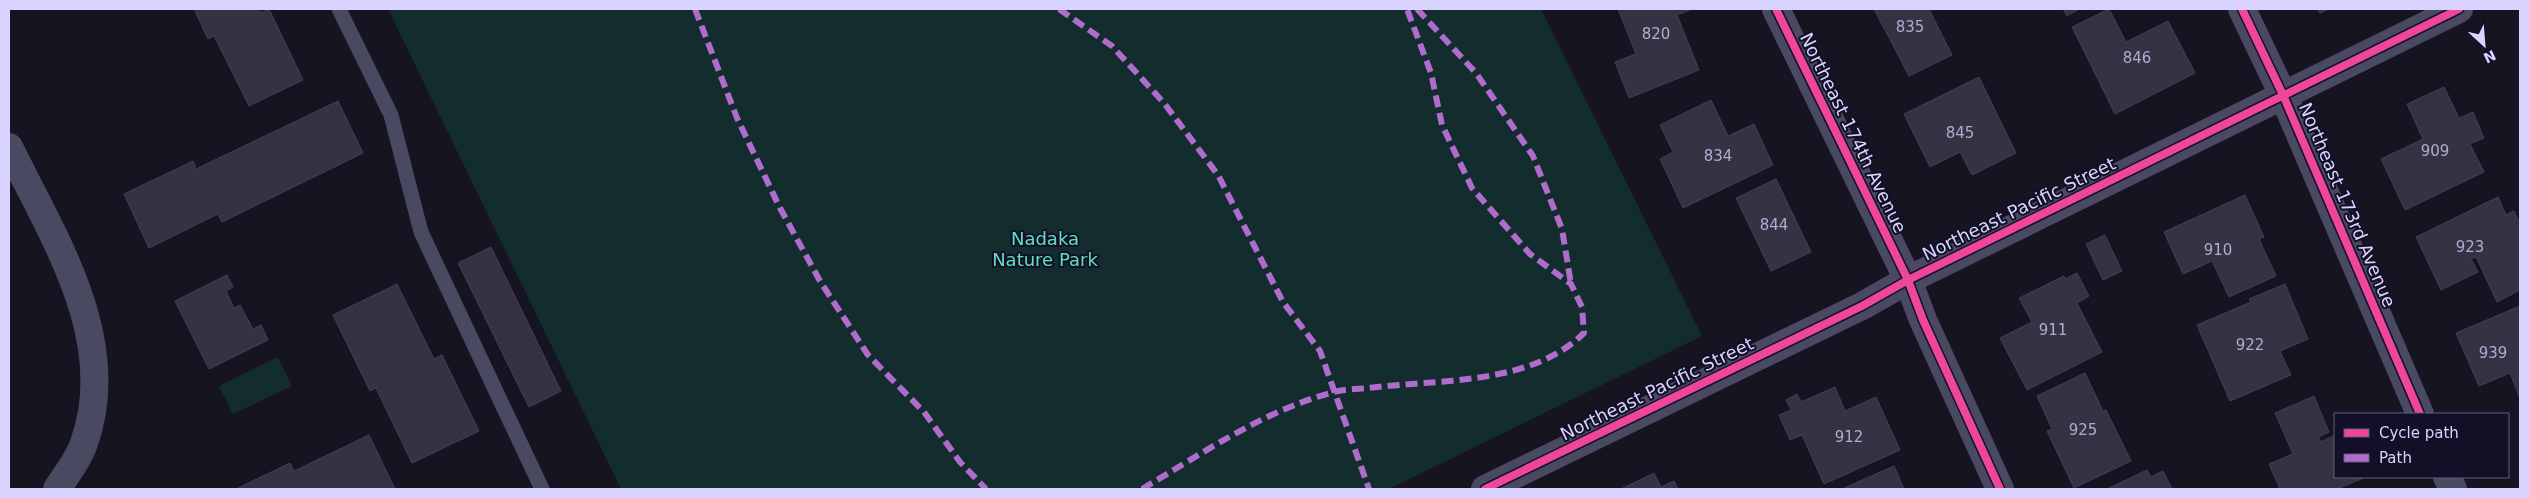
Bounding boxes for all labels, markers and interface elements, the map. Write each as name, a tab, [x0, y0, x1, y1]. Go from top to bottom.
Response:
house number: 835	[1896, 18, 1924, 36]
north arrow	[2459, 20, 2509, 70]
house number: 820	[1642, 25, 1670, 43]
street label: Northeast 174th Avenue	[1796, 29, 1911, 236]
text: N	[2481, 47, 2498, 66]
house number: 846	[2123, 49, 2151, 67]
street label: Northeast 173rd Avenue	[2295, 99, 2400, 310]
house number: 845	[1946, 124, 1974, 142]
house number: 909	[2421, 142, 2449, 160]
house number: 834	[1704, 147, 1732, 165]
street label: Northeast Pacific Street	[1919, 153, 2119, 265]
house number: 844	[1760, 216, 1788, 234]
park label: Nadaka Nature Park	[992, 228, 1098, 270]
house number: 923	[2456, 238, 2484, 256]
house number: 910	[2204, 241, 2232, 259]
house number: 911	[2039, 321, 2067, 339]
street label: Northeast Pacific Street	[1557, 333, 1757, 445]
house number: 922	[2236, 336, 2264, 354]
house number: 939	[2479, 344, 2507, 362]
legend	[2334, 413, 2509, 478]
house number: 925	[2069, 421, 2097, 439]
text: Cycle path	[2379, 424, 2459, 442]
house number: 912	[1835, 428, 1863, 446]
text: Path	[2379, 449, 2412, 467]

